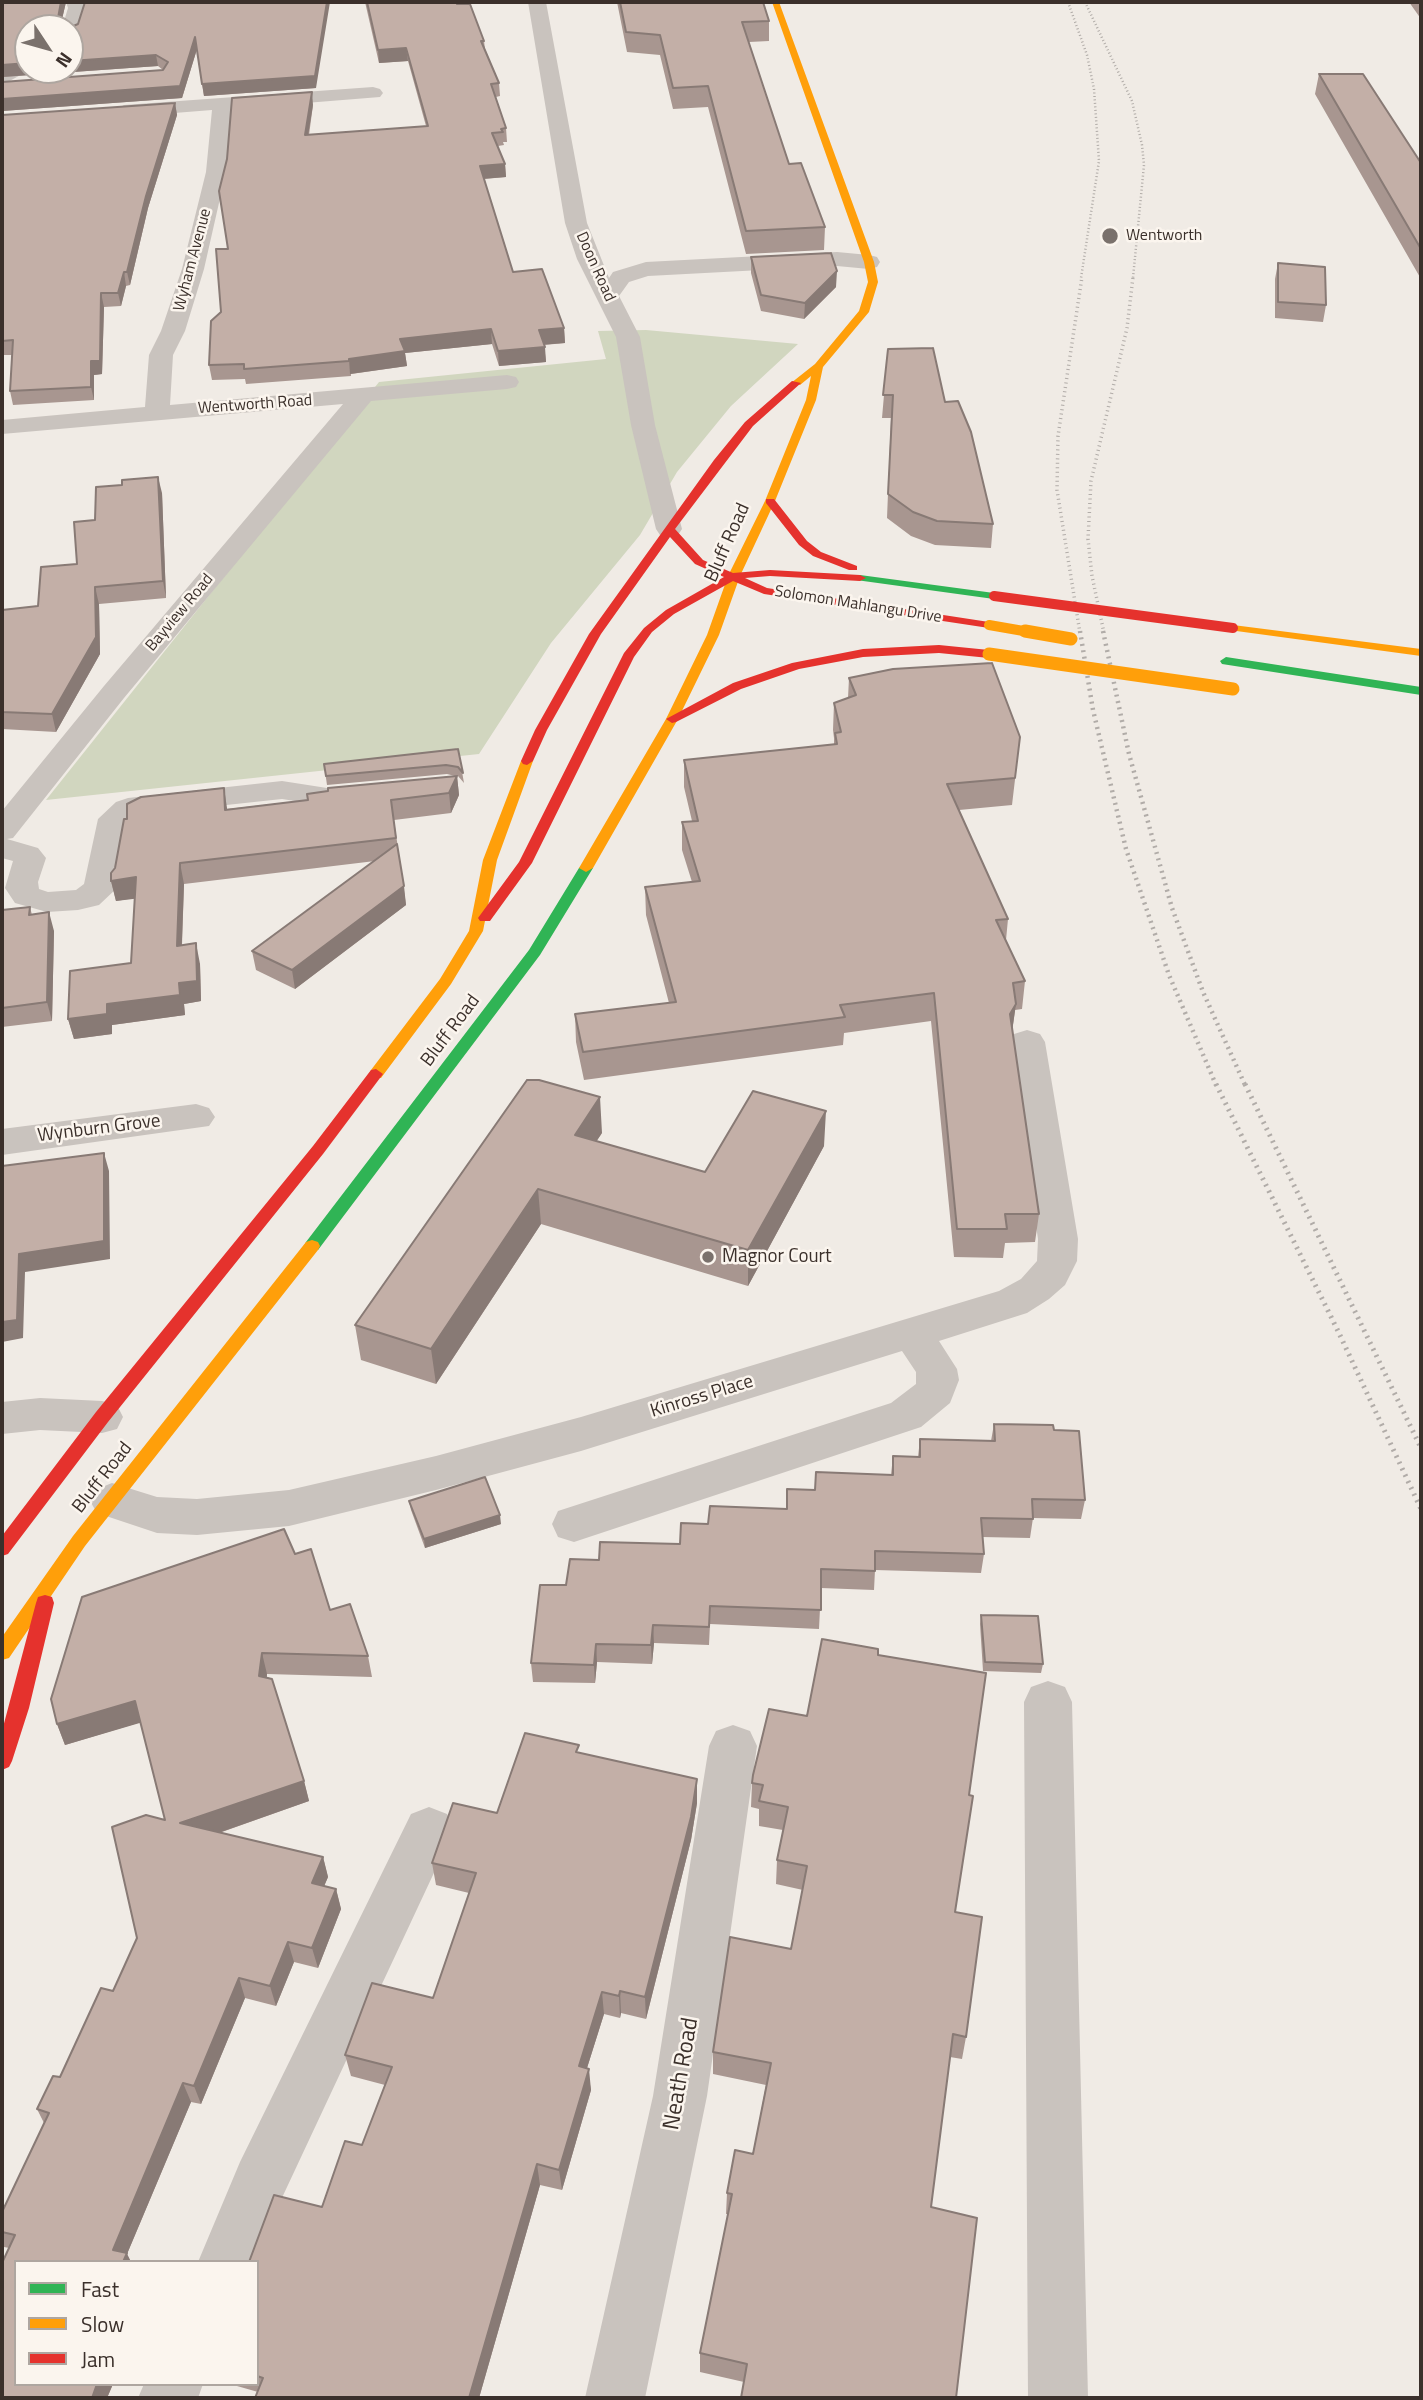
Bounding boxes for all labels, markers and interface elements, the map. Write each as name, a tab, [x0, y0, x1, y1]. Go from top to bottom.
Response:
north arrow	[14, 14, 84, 84]
text: N	[49, 47, 80, 74]
street label: Wyham Avenue	[170, 207, 216, 313]
marker: Wentworth	[1100, 226, 1120, 246]
place label: Wentworth	[1126, 226, 1202, 246]
street label: Doon Road	[571, 229, 619, 305]
street label: Wentworth Road	[197, 391, 313, 419]
street label: Bluff Road	[700, 500, 756, 586]
street label: Bayview Road	[142, 570, 218, 656]
street label: Solomon Mahlangu Drive	[773, 582, 943, 628]
street label: Bluff Road	[417, 991, 485, 1071]
street label: Wynburn Grove	[36, 1110, 162, 1148]
place label: Magnor Court	[722, 1246, 832, 1268]
marker: Magnor Court	[700, 1249, 716, 1265]
street label: Kinross Place	[648, 1371, 756, 1423]
street label: Bluff Road	[68, 1438, 138, 1518]
street label: Neath Road	[659, 2016, 705, 2132]
legend	[14, 2260, 259, 2386]
text: Fast	[81, 2273, 119, 2305]
text: Slow	[81, 2308, 124, 2340]
text: Jam	[81, 2343, 115, 2375]

